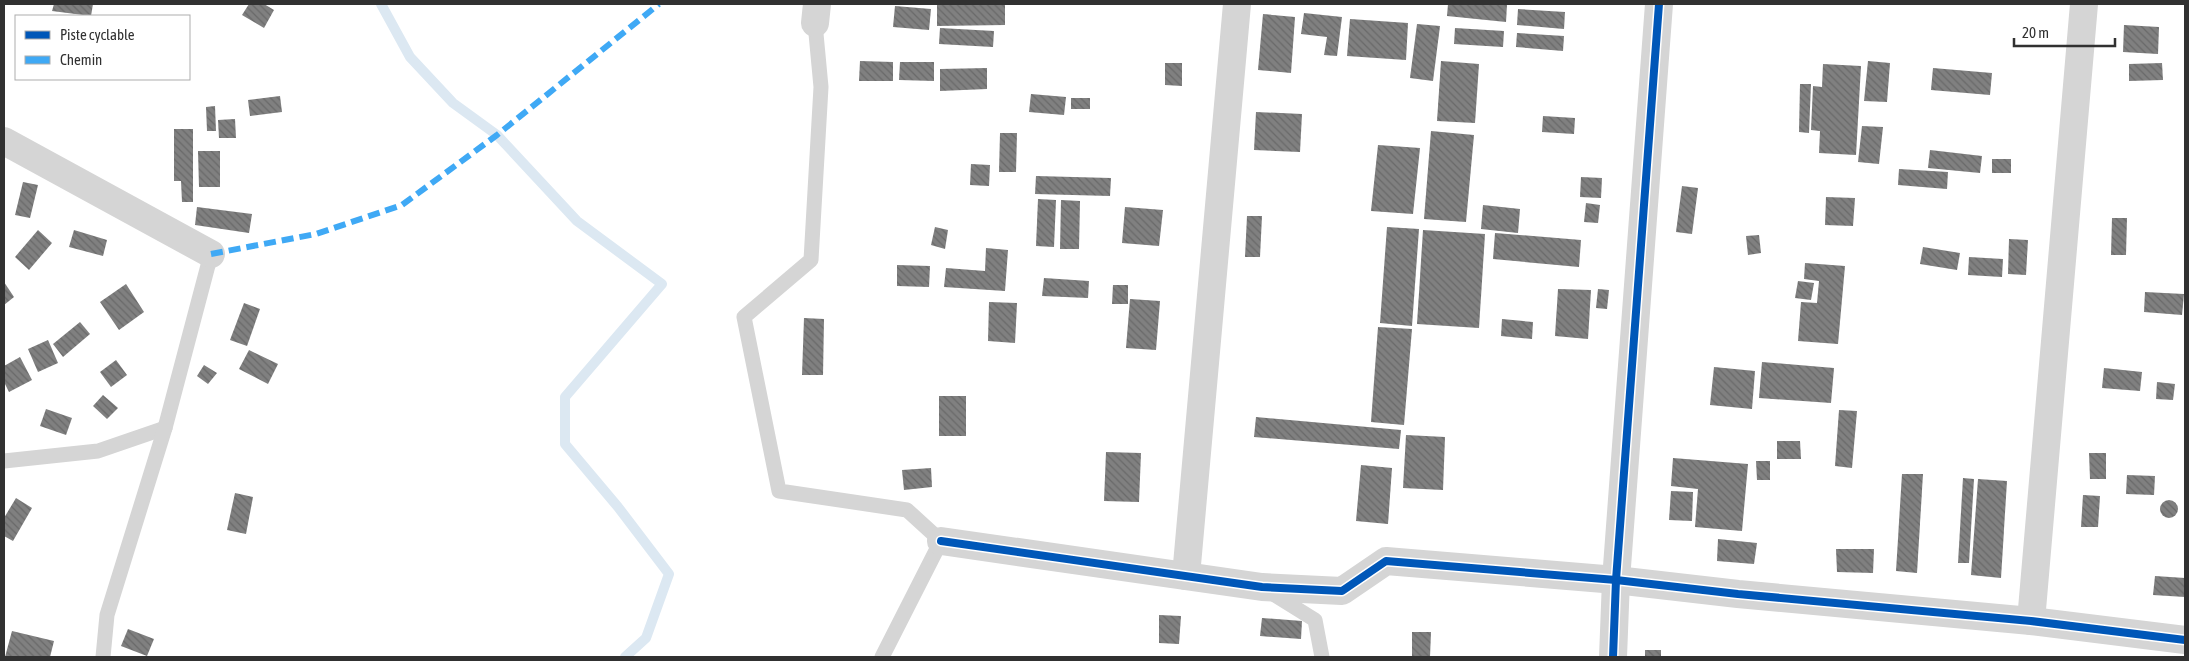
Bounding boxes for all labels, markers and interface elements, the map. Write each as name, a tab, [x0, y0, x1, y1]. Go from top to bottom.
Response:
legend	[15, 15, 190, 80]
scale bar	[2014, 15, 2115, 47]
text: 20 m	[2022, 24, 2049, 41]
text: Piste cyclable	[60, 26, 135, 43]
text: Chemin	[60, 51, 102, 68]

